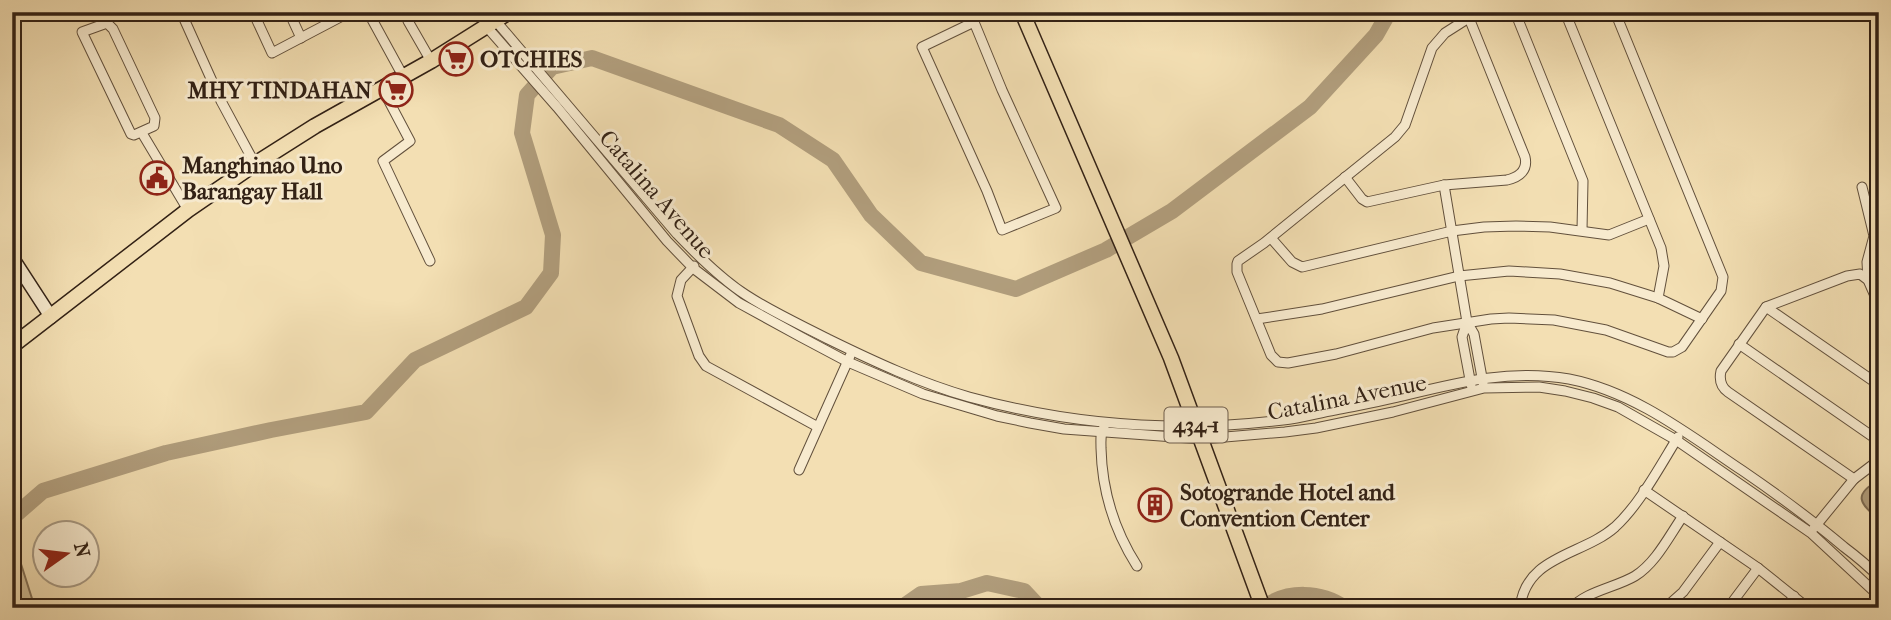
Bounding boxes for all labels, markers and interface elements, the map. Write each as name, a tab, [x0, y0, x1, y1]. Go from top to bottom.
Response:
supermarket icon: OTCHIES	[437, 40, 475, 78]
place label: OTCHIES	[480, 46, 582, 73]
supermarket icon: MHY TINDAHAN	[377, 71, 415, 109]
place label: MHY TINDAHAN	[187, 77, 373, 104]
street label: Catalina Avenue	[594, 125, 720, 264]
place label: Manghinao Uno Barangay Hall	[182, 152, 343, 205]
public building icon: Manghinao Uno Barangay Hall	[138, 159, 176, 197]
street label: Catalina Avenue	[1265, 369, 1429, 426]
road number: 434-1	[1164, 408, 1228, 442]
place label: Sotogrande Hotel and Convention Center	[1180, 479, 1396, 532]
building icon: Sotogrande Hotel and Convention Center	[1136, 486, 1174, 524]
north arrow	[32, 518, 102, 588]
text: N	[69, 540, 94, 560]

